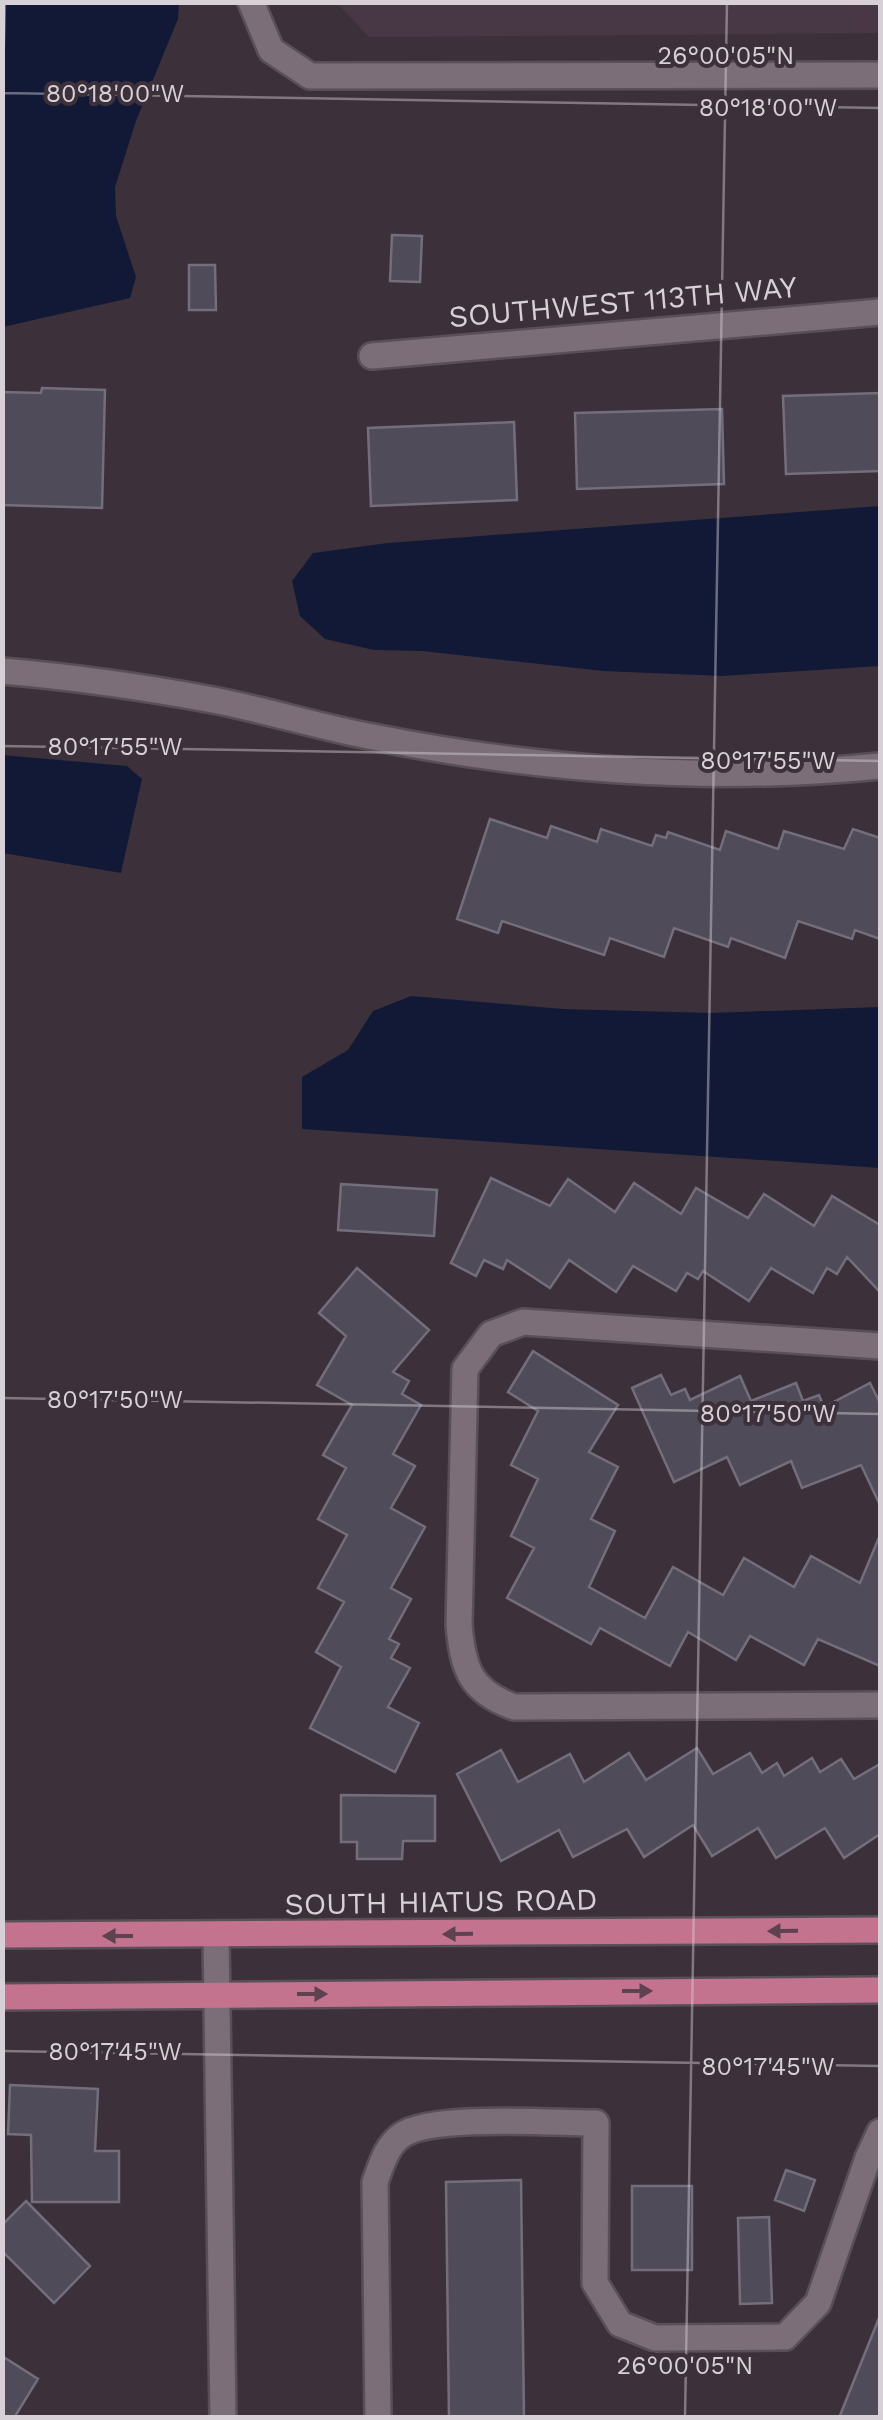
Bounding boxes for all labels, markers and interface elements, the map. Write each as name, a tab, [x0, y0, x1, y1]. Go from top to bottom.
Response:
text: 26°00'05"N	[658, 41, 794, 70]
text: 80°18'00"W	[46, 79, 184, 108]
text: 80°18'00"W	[699, 93, 837, 122]
street label: SOUTHWEST 113TH WAY	[447, 269, 799, 334]
text: 80°17'55"W	[47, 732, 183, 761]
text: 80°17'55"W	[700, 746, 836, 775]
text: 80°17'50"W	[47, 1385, 183, 1414]
text: 80°17'50"W	[700, 1399, 836, 1428]
street label: SOUTH HIATUS ROAD	[284, 1881, 598, 1922]
one-way arrow	[767, 1923, 799, 1939]
one-way arrow	[442, 1926, 474, 1942]
one-way arrow	[102, 1928, 134, 1944]
one-way arrow	[621, 1983, 653, 1999]
one-way arrow	[296, 1986, 328, 2002]
text: 80°17'45"W	[48, 2037, 182, 2066]
text: 80°17'45"W	[701, 2052, 835, 2081]
text: 26°00'05"N	[617, 2351, 753, 2380]

